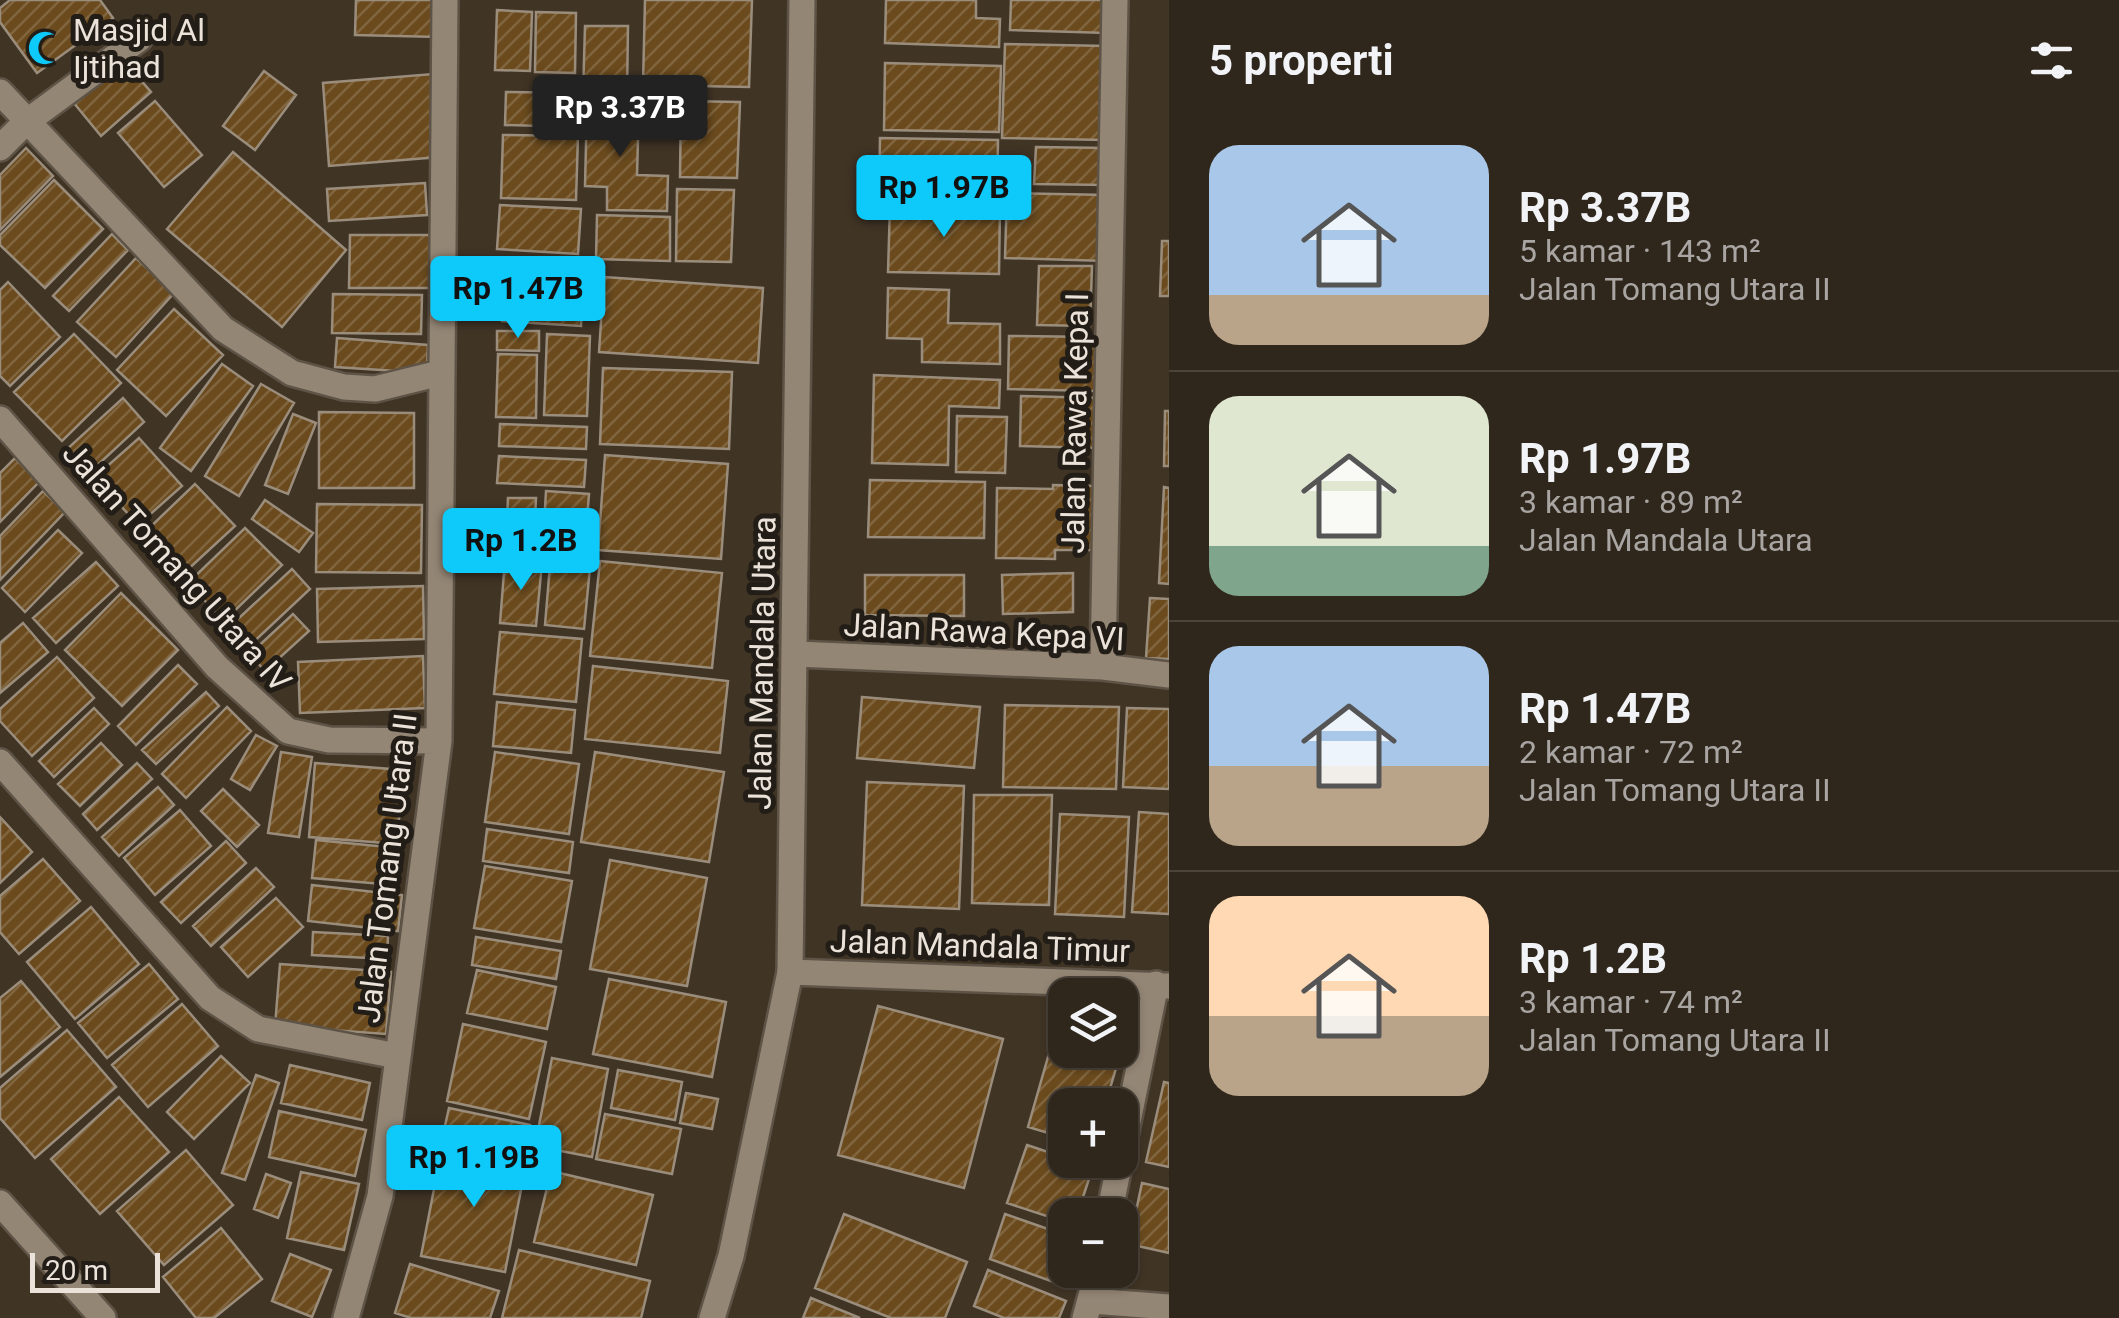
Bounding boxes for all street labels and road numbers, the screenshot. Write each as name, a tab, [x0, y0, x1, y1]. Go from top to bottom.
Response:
street label: Jalan Rawa Kepa I	[1054, 292, 1096, 554]
street label: Jalan Tomang Utara IV	[55, 434, 299, 700]
street label: Jalan Mandala Utara	[740, 516, 784, 810]
street label: Jalan Rawa Kepa VI	[842, 606, 1126, 658]
street label: Jalan Tomang Utara II	[349, 711, 425, 1025]
street label: Jalan Mandala Timur	[829, 922, 1131, 970]

